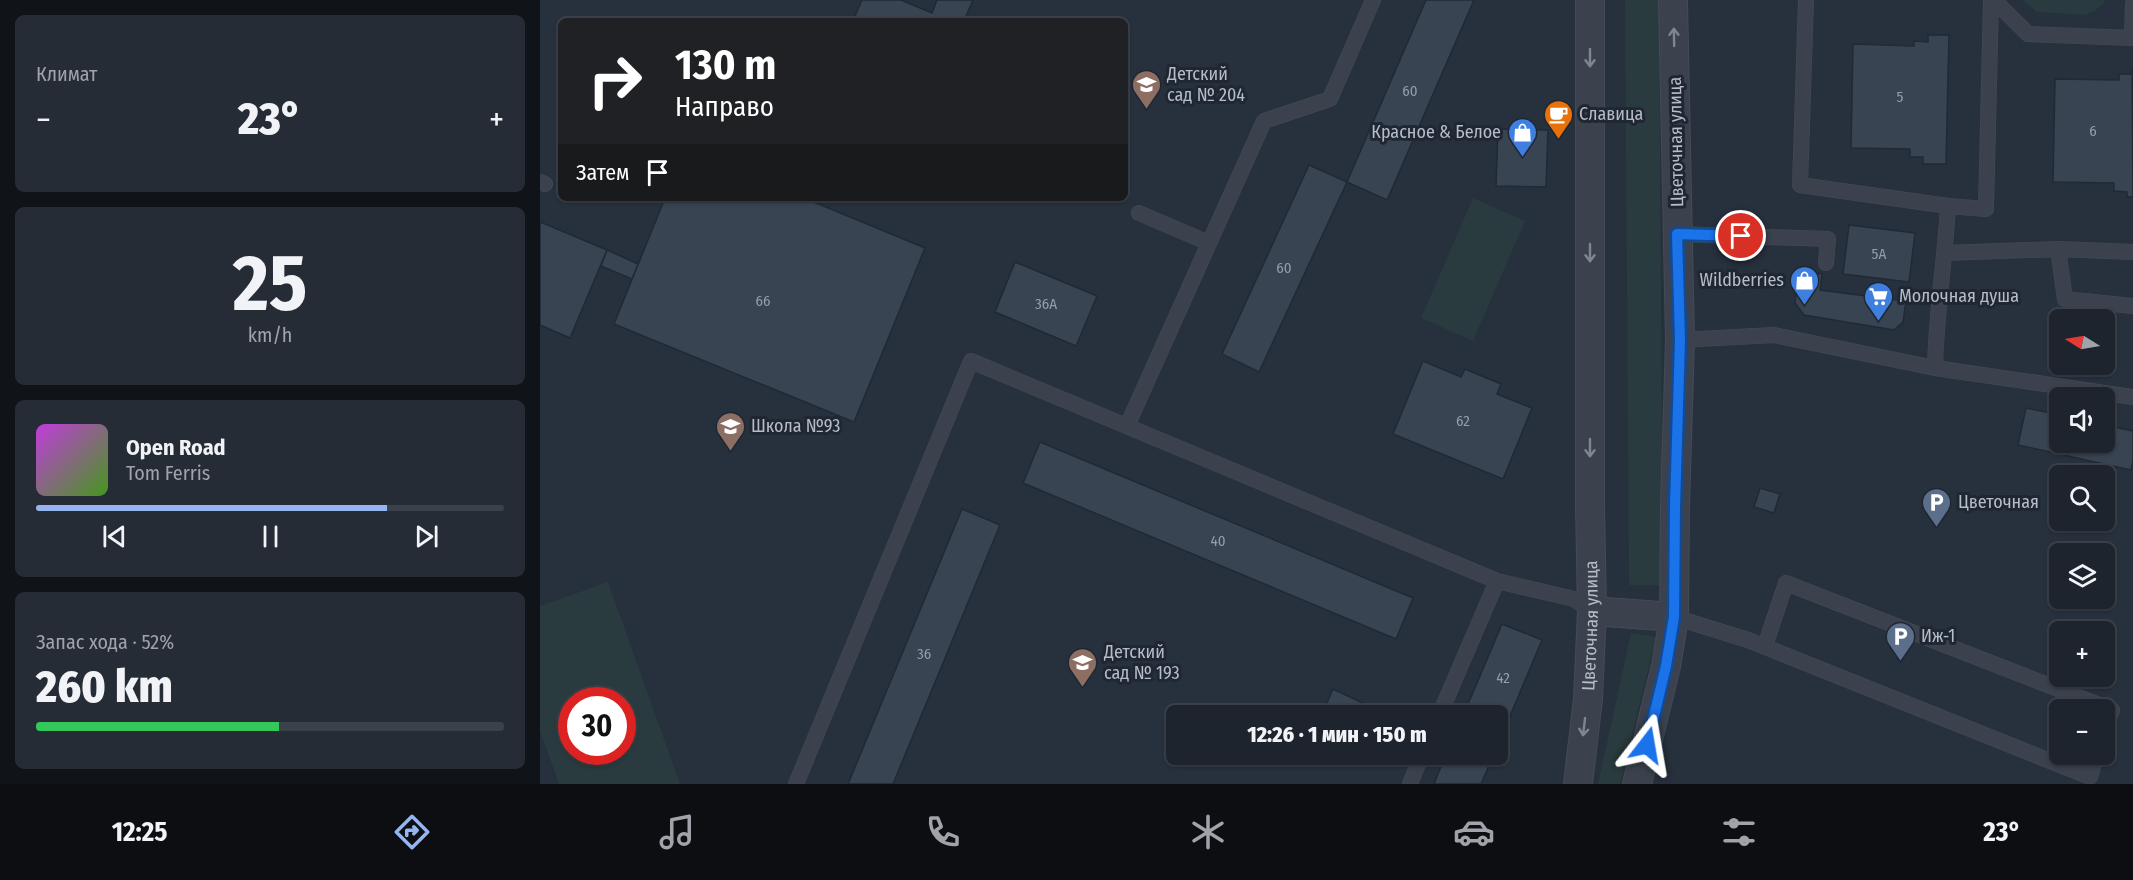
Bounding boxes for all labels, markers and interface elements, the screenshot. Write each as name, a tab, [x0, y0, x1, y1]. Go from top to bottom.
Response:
one-way arrow	[1668, 27, 1679, 47]
text: 130 m	[675, 40, 776, 90]
icon: right	[576, 42, 654, 120]
one-way arrow	[1584, 48, 1596, 68]
text: Климат	[36, 62, 97, 86]
place label: Детский сад № 204	[1166, 63, 1245, 106]
school or university icon: Детский сад № 204	[1130, 68, 1162, 110]
street label: Цветочная улица	[1664, 77, 1688, 207]
house number: 60	[1402, 82, 1418, 100]
house number: 5	[1897, 88, 1904, 106]
text: Направо	[675, 91, 774, 123]
text: 23°	[238, 92, 302, 146]
cafe icon: Славица	[1542, 98, 1574, 140]
text: −	[36, 100, 51, 140]
text: +	[489, 100, 504, 140]
place label: Славица	[1579, 103, 1643, 125]
shop icon: Красное & Белое	[1506, 116, 1538, 158]
place label: Красное & Белое	[1371, 121, 1501, 143]
house number: 6	[2089, 122, 2097, 140]
icon: arrive	[641, 156, 674, 189]
text: Затем	[576, 159, 629, 186]
pin	[1715, 210, 1766, 261]
icon: arrive	[1724, 219, 1757, 252]
text: 25	[233, 237, 307, 331]
one-way arrow	[1584, 243, 1596, 263]
house number: 5А	[1872, 245, 1886, 263]
house number: 60	[1276, 259, 1292, 277]
shop icon: Wildberries	[1789, 264, 1821, 306]
place label: Wildberries	[1700, 269, 1784, 291]
supermarket icon: Молочная душа	[1862, 280, 1894, 322]
place label: Молочная душа	[1899, 285, 2019, 307]
house number: 66	[756, 292, 770, 310]
house number: 36А	[1035, 295, 1057, 313]
north arrow	[2049, 309, 2115, 375]
map controls	[2049, 309, 2115, 765]
text: km/h	[248, 323, 292, 347]
button: sound	[2049, 387, 2115, 453]
school or university icon: Школа №93	[714, 410, 746, 452]
house number: 62	[1456, 412, 1470, 430]
place label: Школа №93	[751, 415, 840, 437]
text: Open Road	[126, 434, 226, 461]
one-way arrow	[1584, 438, 1596, 458]
text: Tom Ferris	[126, 461, 210, 485]
button: search	[2049, 465, 2115, 531]
parking icon: Цветочная	[1921, 486, 1953, 528]
place label: Цветочная	[1958, 491, 2039, 513]
icon: previous	[98, 520, 131, 553]
icon: pause	[254, 520, 287, 553]
icon: next	[410, 520, 443, 553]
house number: 40	[1210, 532, 1226, 550]
button: layers	[2049, 543, 2115, 609]
street label: Цветочная улица	[1577, 560, 1603, 691]
parking icon: Иж-1	[1884, 620, 1916, 662]
button: +	[2049, 621, 2115, 687]
place label: Иж-1	[1921, 625, 1955, 647]
text: Запас хода · 52%	[36, 630, 174, 654]
place label: Детский сад № 193	[1103, 641, 1180, 684]
house number: 36	[917, 645, 931, 663]
school or university icon: Детский сад № 193	[1067, 646, 1099, 688]
text: 260 km	[36, 660, 173, 714]
house number: 42	[1496, 669, 1510, 687]
speed limit sign: 30	[558, 687, 636, 765]
button: −	[2049, 699, 2115, 765]
position arrow	[1615, 713, 1679, 777]
one-way arrow	[1579, 717, 1590, 737]
text: 12:26 · 1 мин · 150 m	[1247, 721, 1427, 748]
icon: directions	[391, 811, 433, 853]
icon: music	[656, 811, 698, 853]
icon: phone	[922, 811, 964, 853]
icon: climate	[1187, 811, 1229, 853]
icon: car	[1453, 811, 1495, 853]
icon: filters	[1718, 811, 1760, 853]
text: 12:25	[112, 816, 168, 848]
text: 23°	[1983, 816, 2021, 848]

